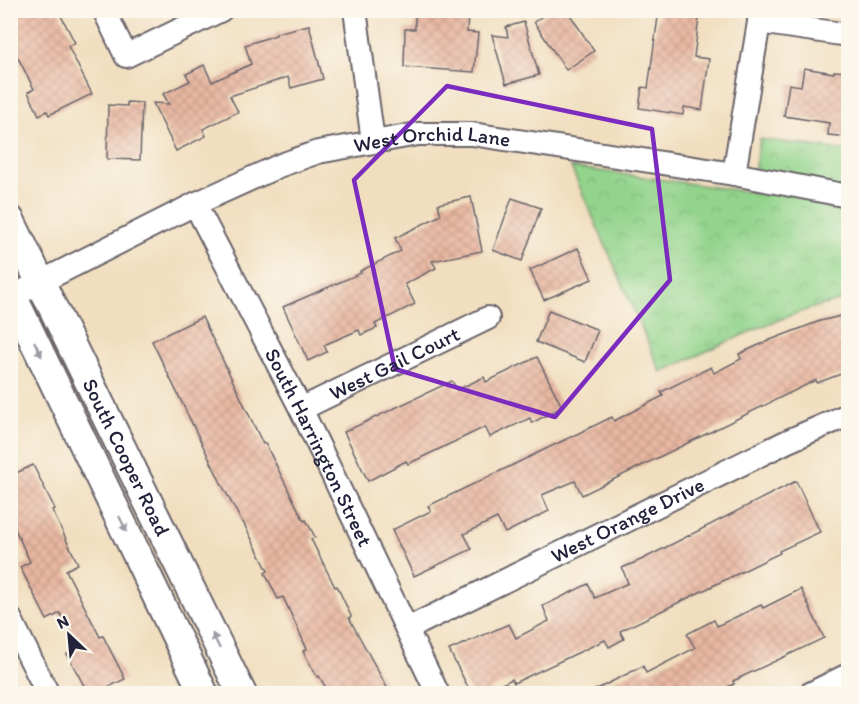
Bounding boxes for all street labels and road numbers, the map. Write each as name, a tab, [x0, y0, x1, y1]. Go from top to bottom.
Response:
street label: West Orchid Lane	[352, 121, 512, 157]
street label: West Gail Court	[325, 321, 464, 405]
street label: South Harrington Street	[260, 344, 378, 550]
street label: South Cooper Road	[77, 374, 176, 540]
street label: West Orange Drive	[547, 471, 708, 568]

